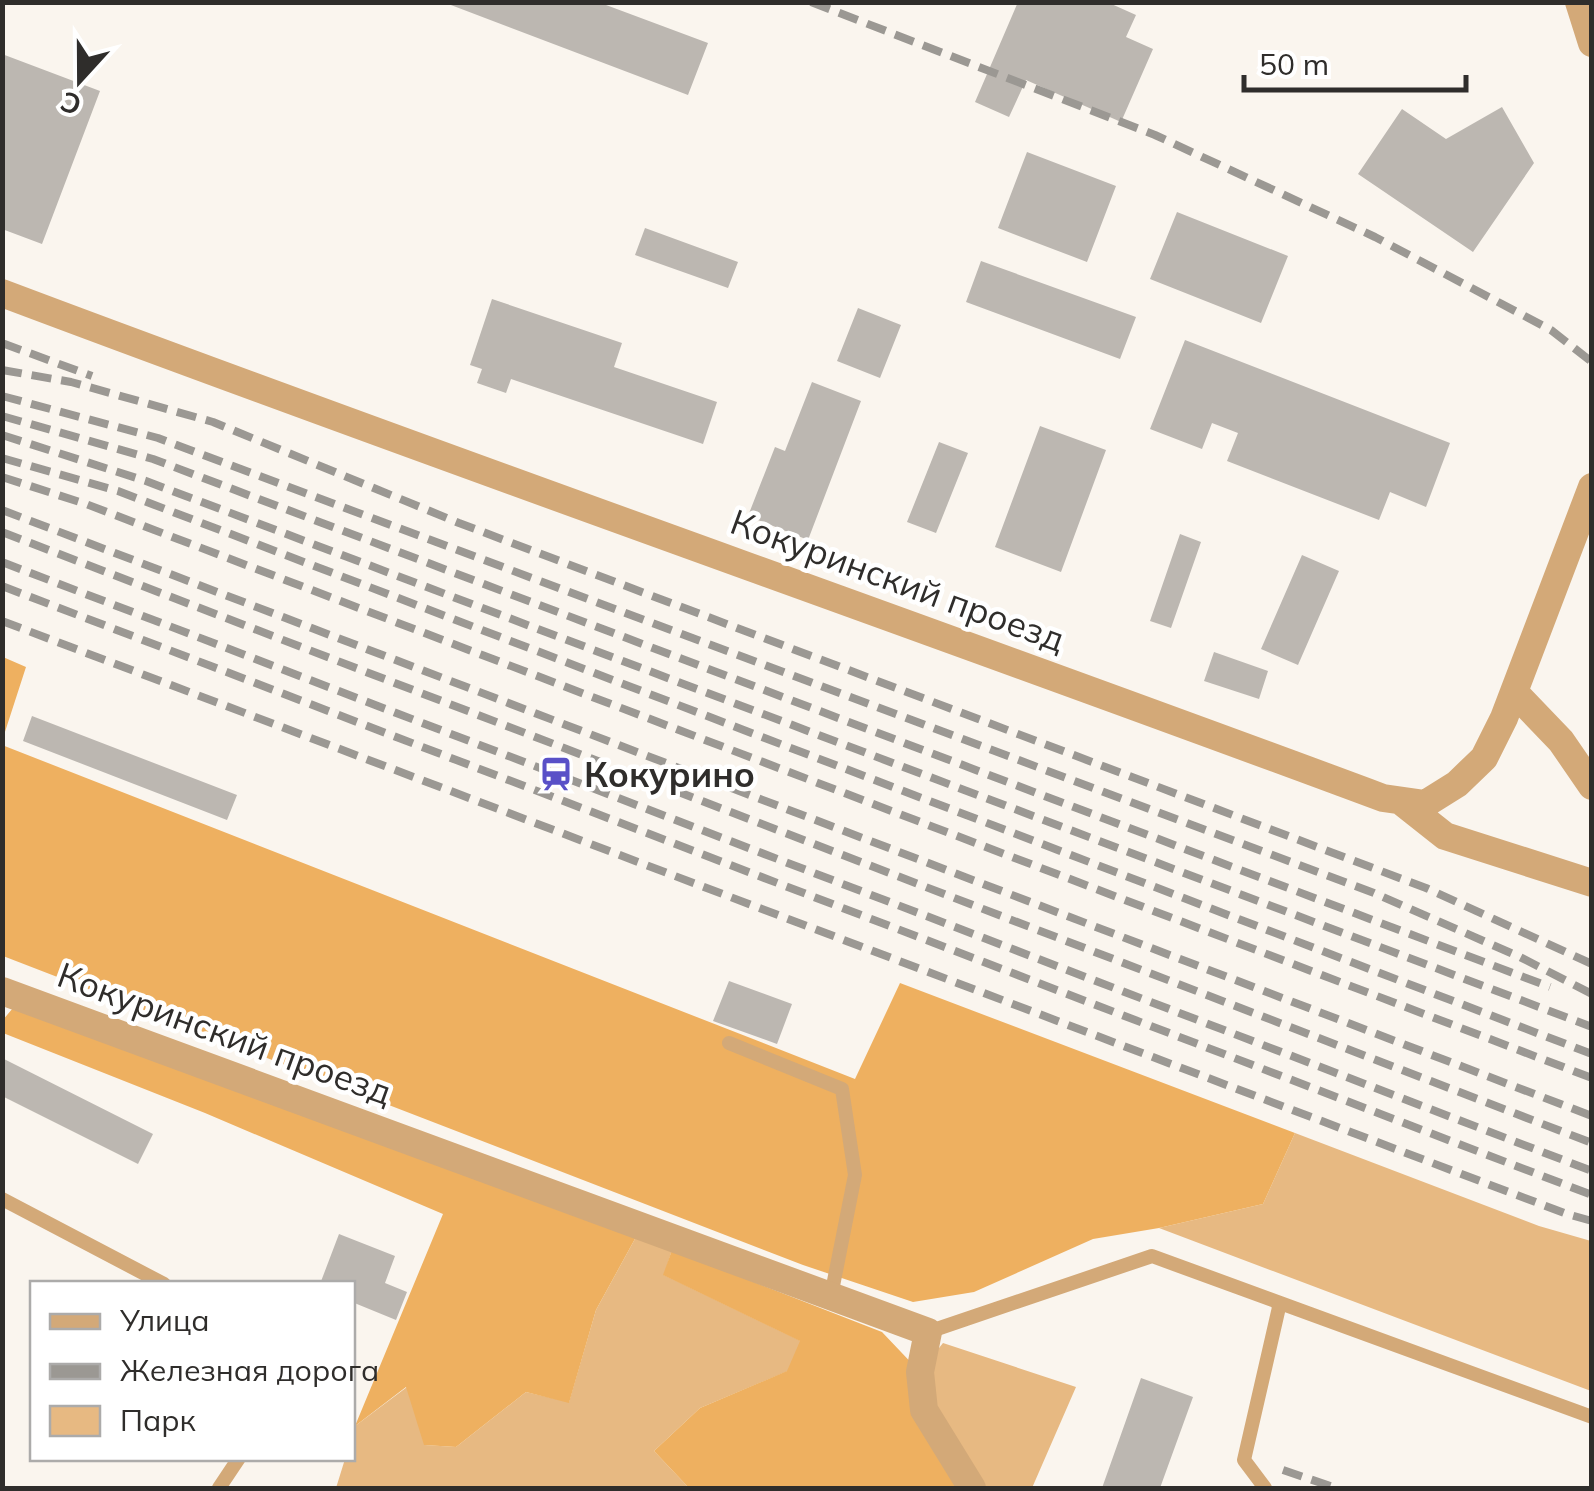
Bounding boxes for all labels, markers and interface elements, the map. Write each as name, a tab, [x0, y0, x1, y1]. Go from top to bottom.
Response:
north arrow	[30, 30, 130, 130]
scale bar	[1244, 30, 1466, 92]
text: 50 m	[1259, 45, 1329, 83]
text: С	[56, 84, 86, 124]
street label: Кокуринский проезд	[725, 499, 1071, 661]
place label: Кокурино	[584, 752, 755, 796]
station icon: Кокурино	[537, 755, 575, 793]
street label: Кокуринский проезд	[52, 952, 398, 1114]
legend	[30, 1281, 355, 1461]
text: Улица	[119, 1301, 210, 1339]
text: Железная дорога	[120, 1351, 379, 1389]
text: Парк	[120, 1401, 197, 1439]

